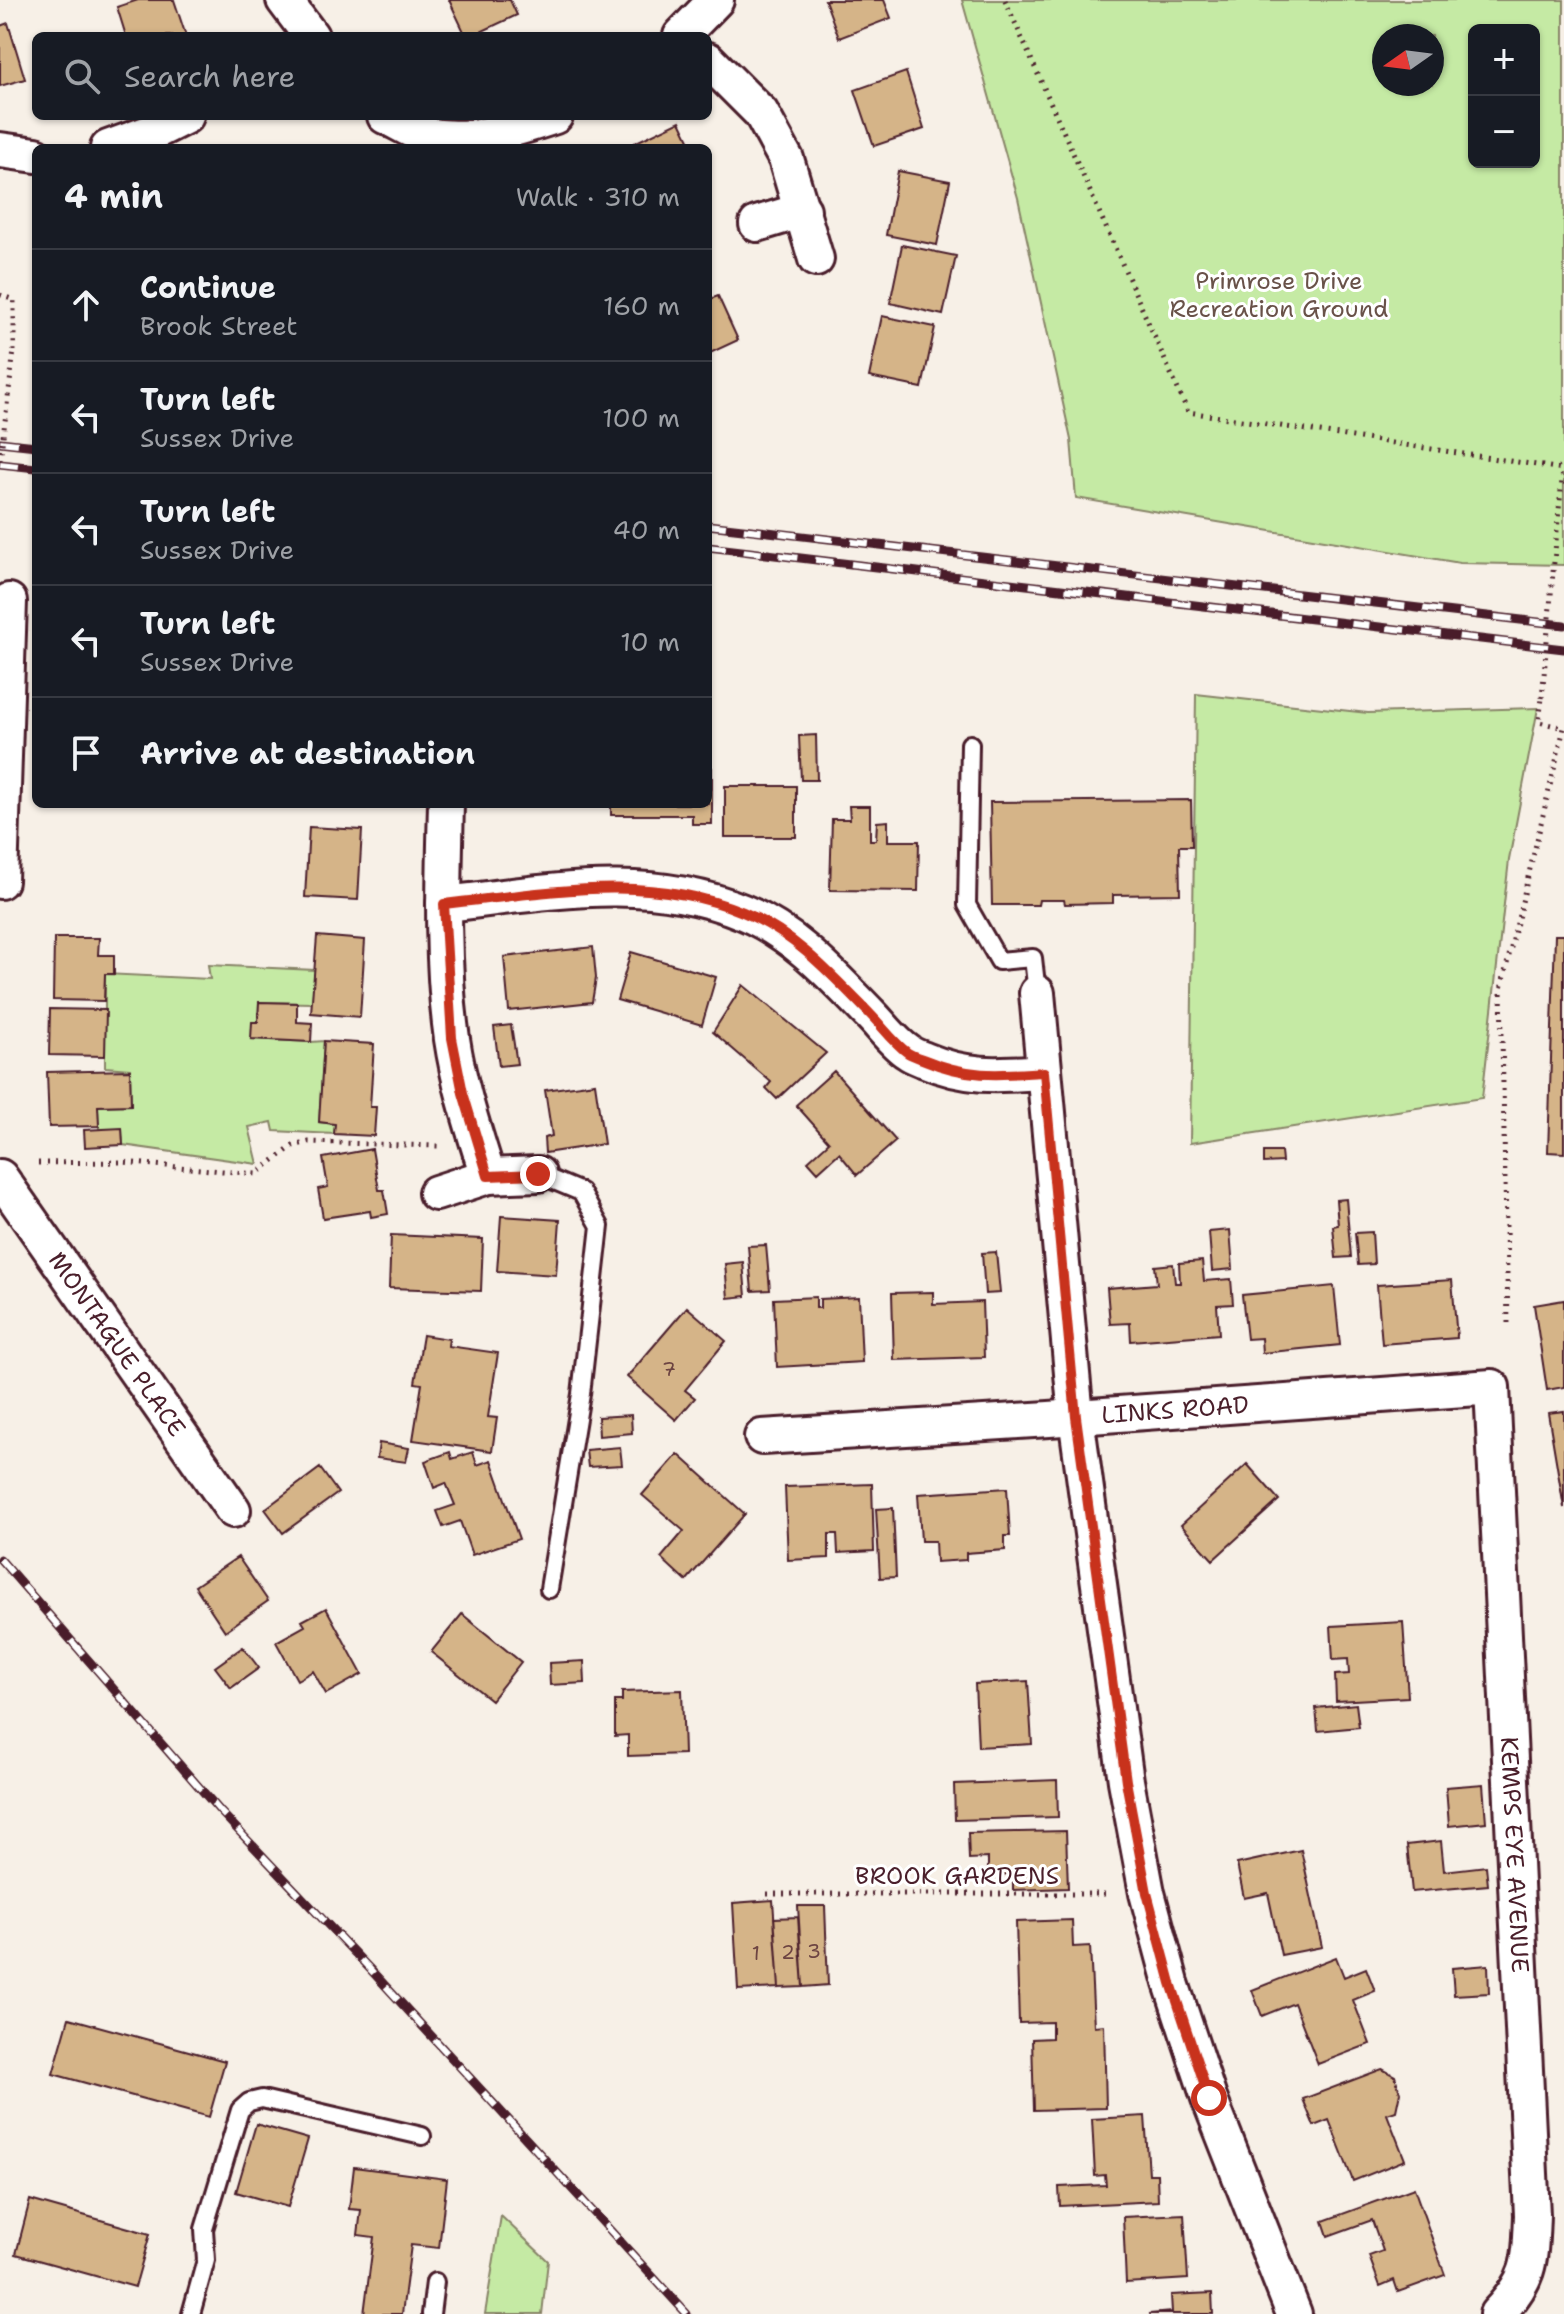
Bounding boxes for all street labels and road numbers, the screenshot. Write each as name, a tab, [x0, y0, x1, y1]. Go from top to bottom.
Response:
street label: MONTAGUE PLACE	[41, 1245, 193, 1443]
street label: LINKS ROAD	[1100, 1389, 1250, 1431]
street label: KEMPS EYE AVENUE	[1493, 1736, 1536, 1974]
street label: BROOK GARDENS	[855, 1860, 1059, 1892]

